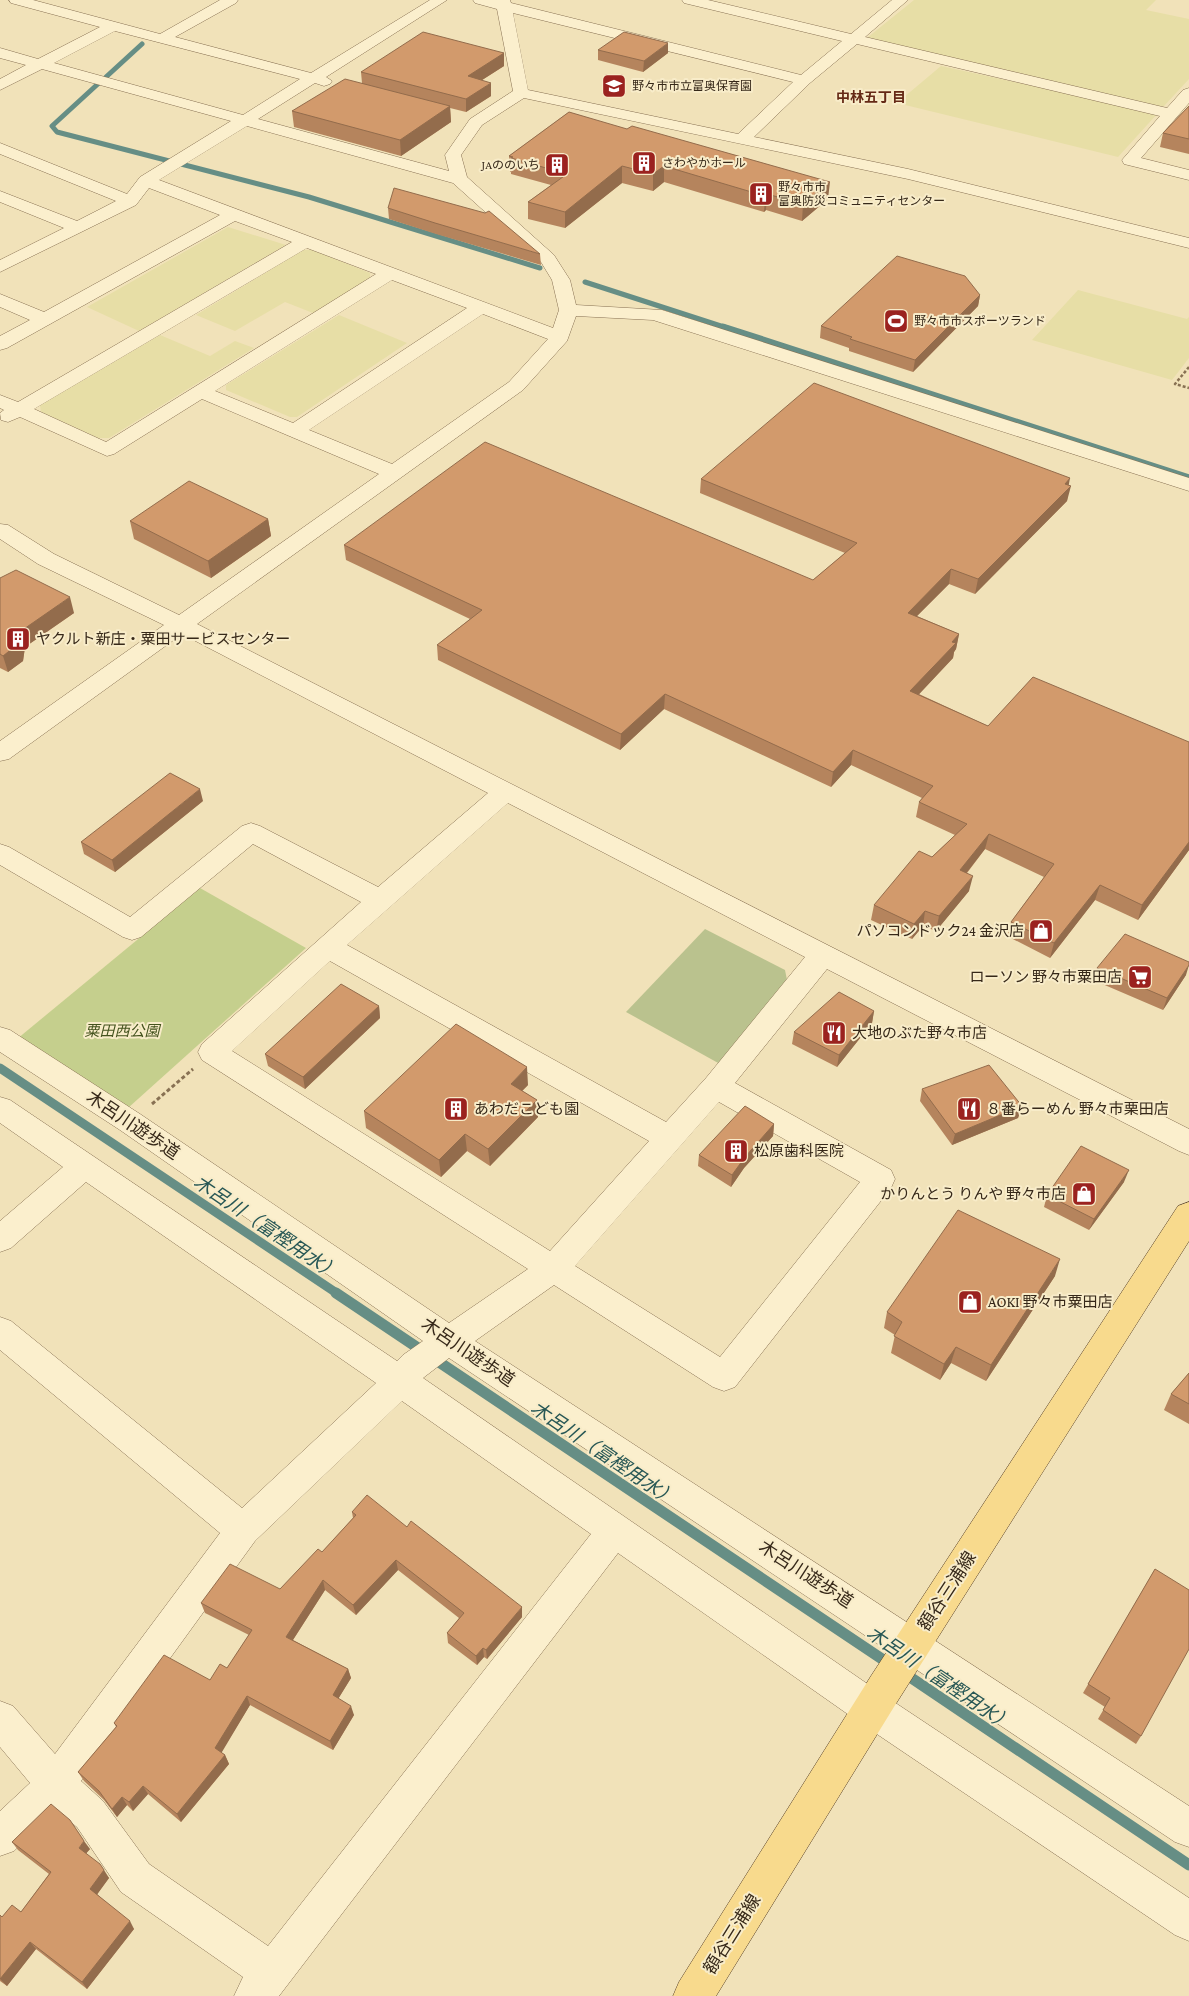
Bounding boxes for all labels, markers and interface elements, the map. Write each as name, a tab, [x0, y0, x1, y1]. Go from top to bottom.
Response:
school or university icon: 野々市市立富奥保育園	[601, 73, 627, 99]
place label: 野々市市立富奥保育園	[632, 79, 752, 93]
district label: 中林五丁目	[836, 89, 906, 105]
building icon: さわやかホール	[631, 150, 657, 176]
building icon: JAののいち	[544, 152, 570, 178]
place label: さわやかホール	[662, 156, 746, 170]
place label: JAののいち	[481, 158, 540, 172]
place label: 野々市市 富奥防災コミュニティセンター	[778, 180, 945, 208]
building icon: 野々市市 富奥防災コミュニティセンター	[748, 181, 774, 207]
sports icon: 野々市市スポーツランド	[883, 308, 909, 334]
place label: 野々市市スポーツランド	[914, 314, 1046, 328]
building icon: ヤクルト新庄・粟田サービスセンター	[5, 626, 31, 652]
place label: ヤクルト新庄・粟田サービスセンター	[36, 631, 291, 647]
shop icon: パソコンドック24 金沢店	[1028, 918, 1054, 944]
place label: パソコンドック24 金沢店	[856, 923, 1024, 939]
supermarket icon: ローソン 野々市粟田店	[1127, 964, 1153, 990]
place label: ローソン 野々市粟田店	[969, 969, 1122, 985]
restaurant icon: 大地のぶた野々市店	[821, 1020, 847, 1046]
park label: 粟田西公園	[84, 1023, 161, 1039]
place label: 大地のぶた野々市店	[852, 1025, 987, 1041]
street label: 木呂川遊歩道	[83, 1087, 183, 1163]
building icon: あわだこども園	[443, 1096, 469, 1122]
restaurant icon: ８番らーめん 野々市栗田店	[956, 1096, 982, 1122]
place label: あわだこども園	[474, 1101, 579, 1117]
place label: ８番らーめん 野々市栗田店	[986, 1101, 1169, 1117]
building icon: 松原歯科医院	[723, 1138, 749, 1164]
place label: 松原歯科医院	[754, 1143, 844, 1159]
water label: 木呂川（富樫用水）	[190, 1171, 343, 1284]
shop icon: かりんとう りんや 野々市店	[1071, 1181, 1097, 1207]
place label: かりんとう りんや 野々市店	[880, 1186, 1066, 1202]
shop icon: AOKI 野々市粟田店	[957, 1289, 983, 1315]
place label: AOKI 野々市粟田店	[988, 1294, 1112, 1310]
street label: 木呂川遊歩道	[418, 1314, 518, 1390]
water label: 木呂川（富樫用水）	[527, 1397, 680, 1510]
street label: 木呂川遊歩道	[755, 1536, 857, 1612]
street label: 額谷三浦線	[914, 1548, 980, 1634]
water label: 木呂川（富樫用水）	[863, 1622, 1016, 1735]
street label: 額谷三浦線	[700, 1891, 764, 1977]

